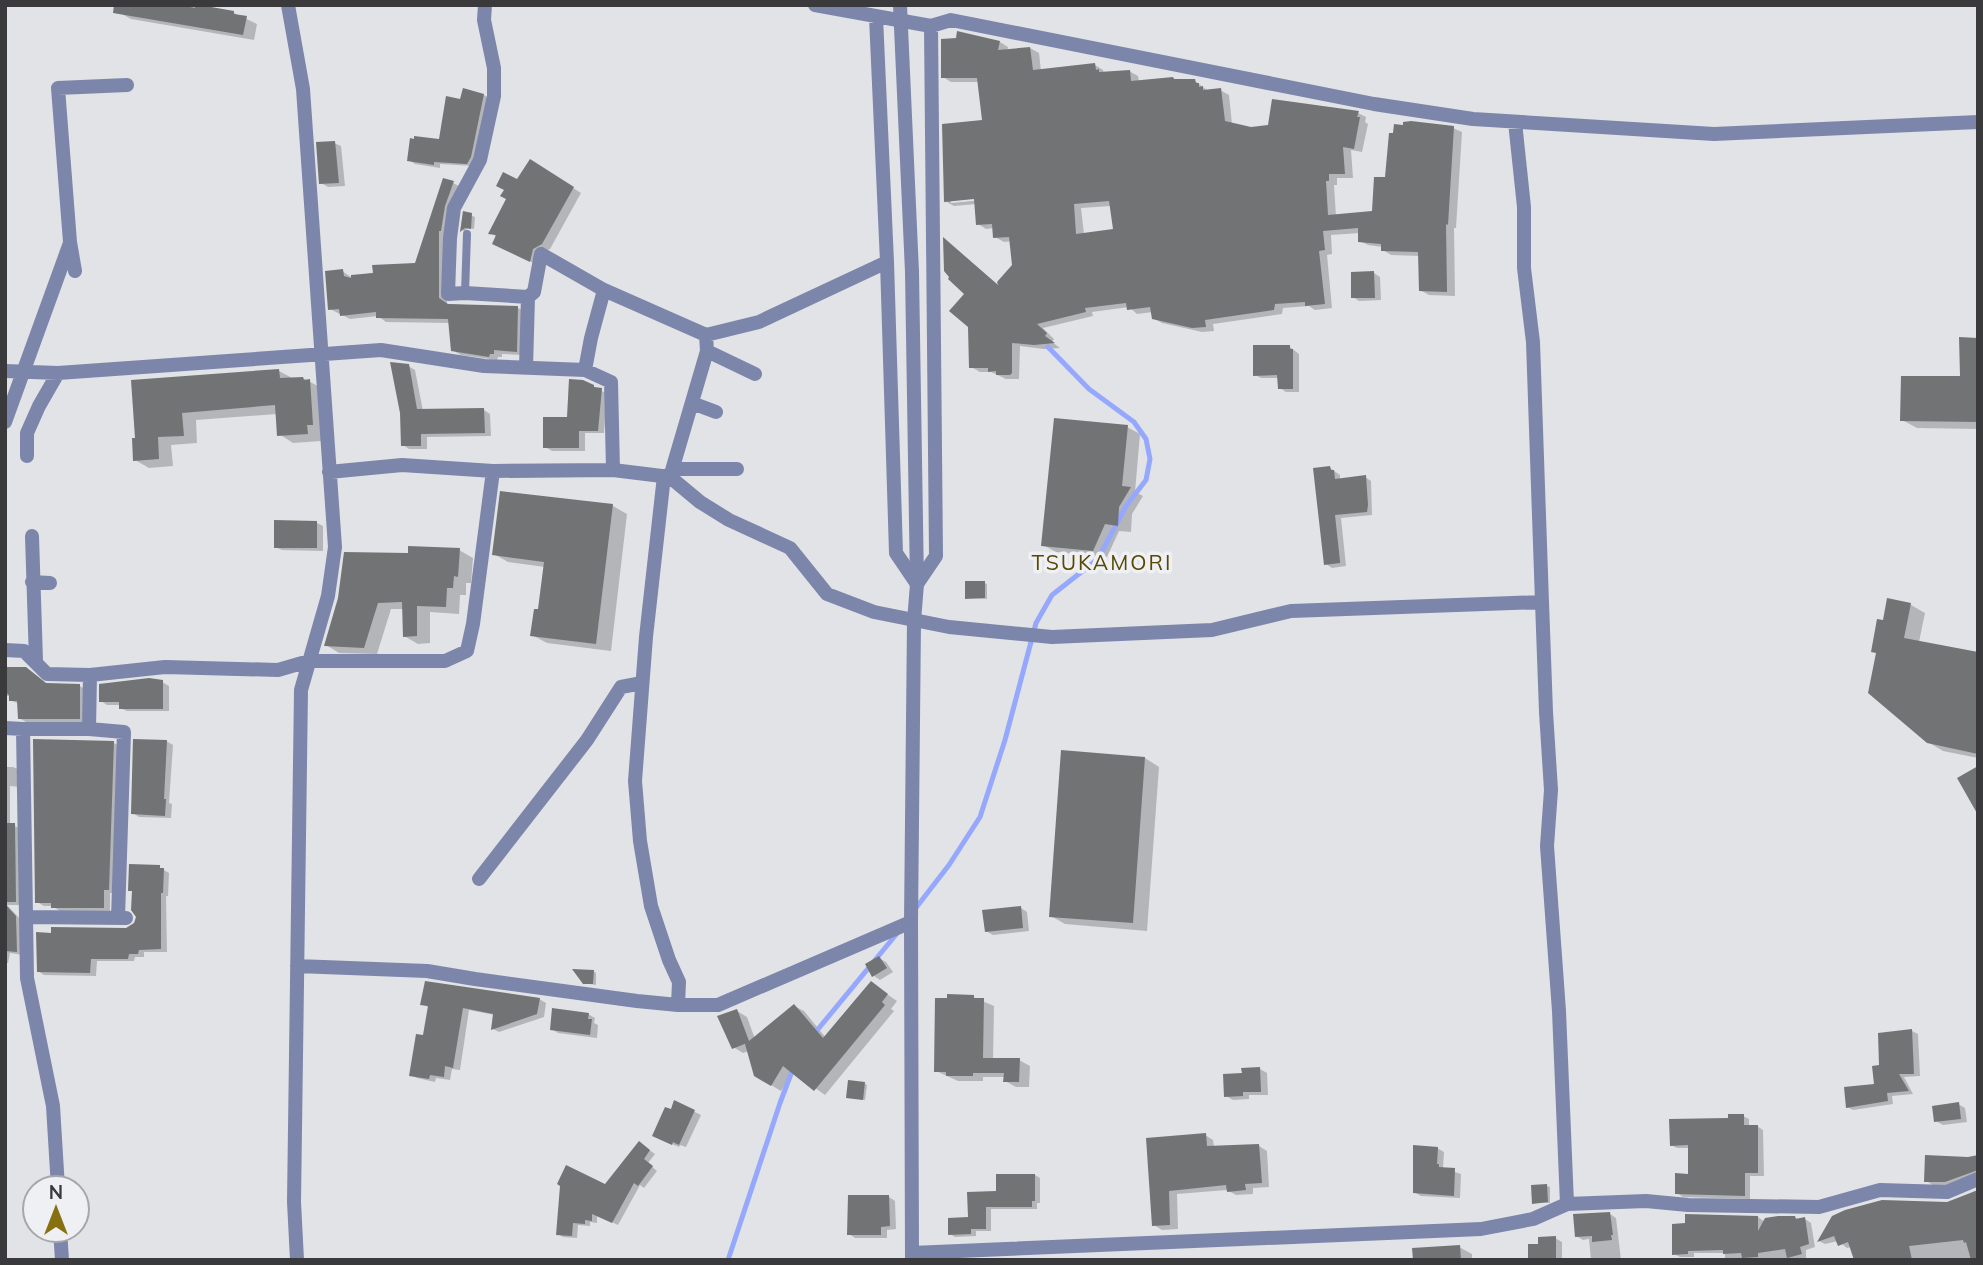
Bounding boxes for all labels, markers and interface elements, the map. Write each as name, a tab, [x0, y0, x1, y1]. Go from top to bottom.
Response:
district label: TSUKAMORI	[1032, 549, 1172, 575]
north arrow	[21, 1174, 91, 1244]
text: N	[49, 1180, 63, 1204]

